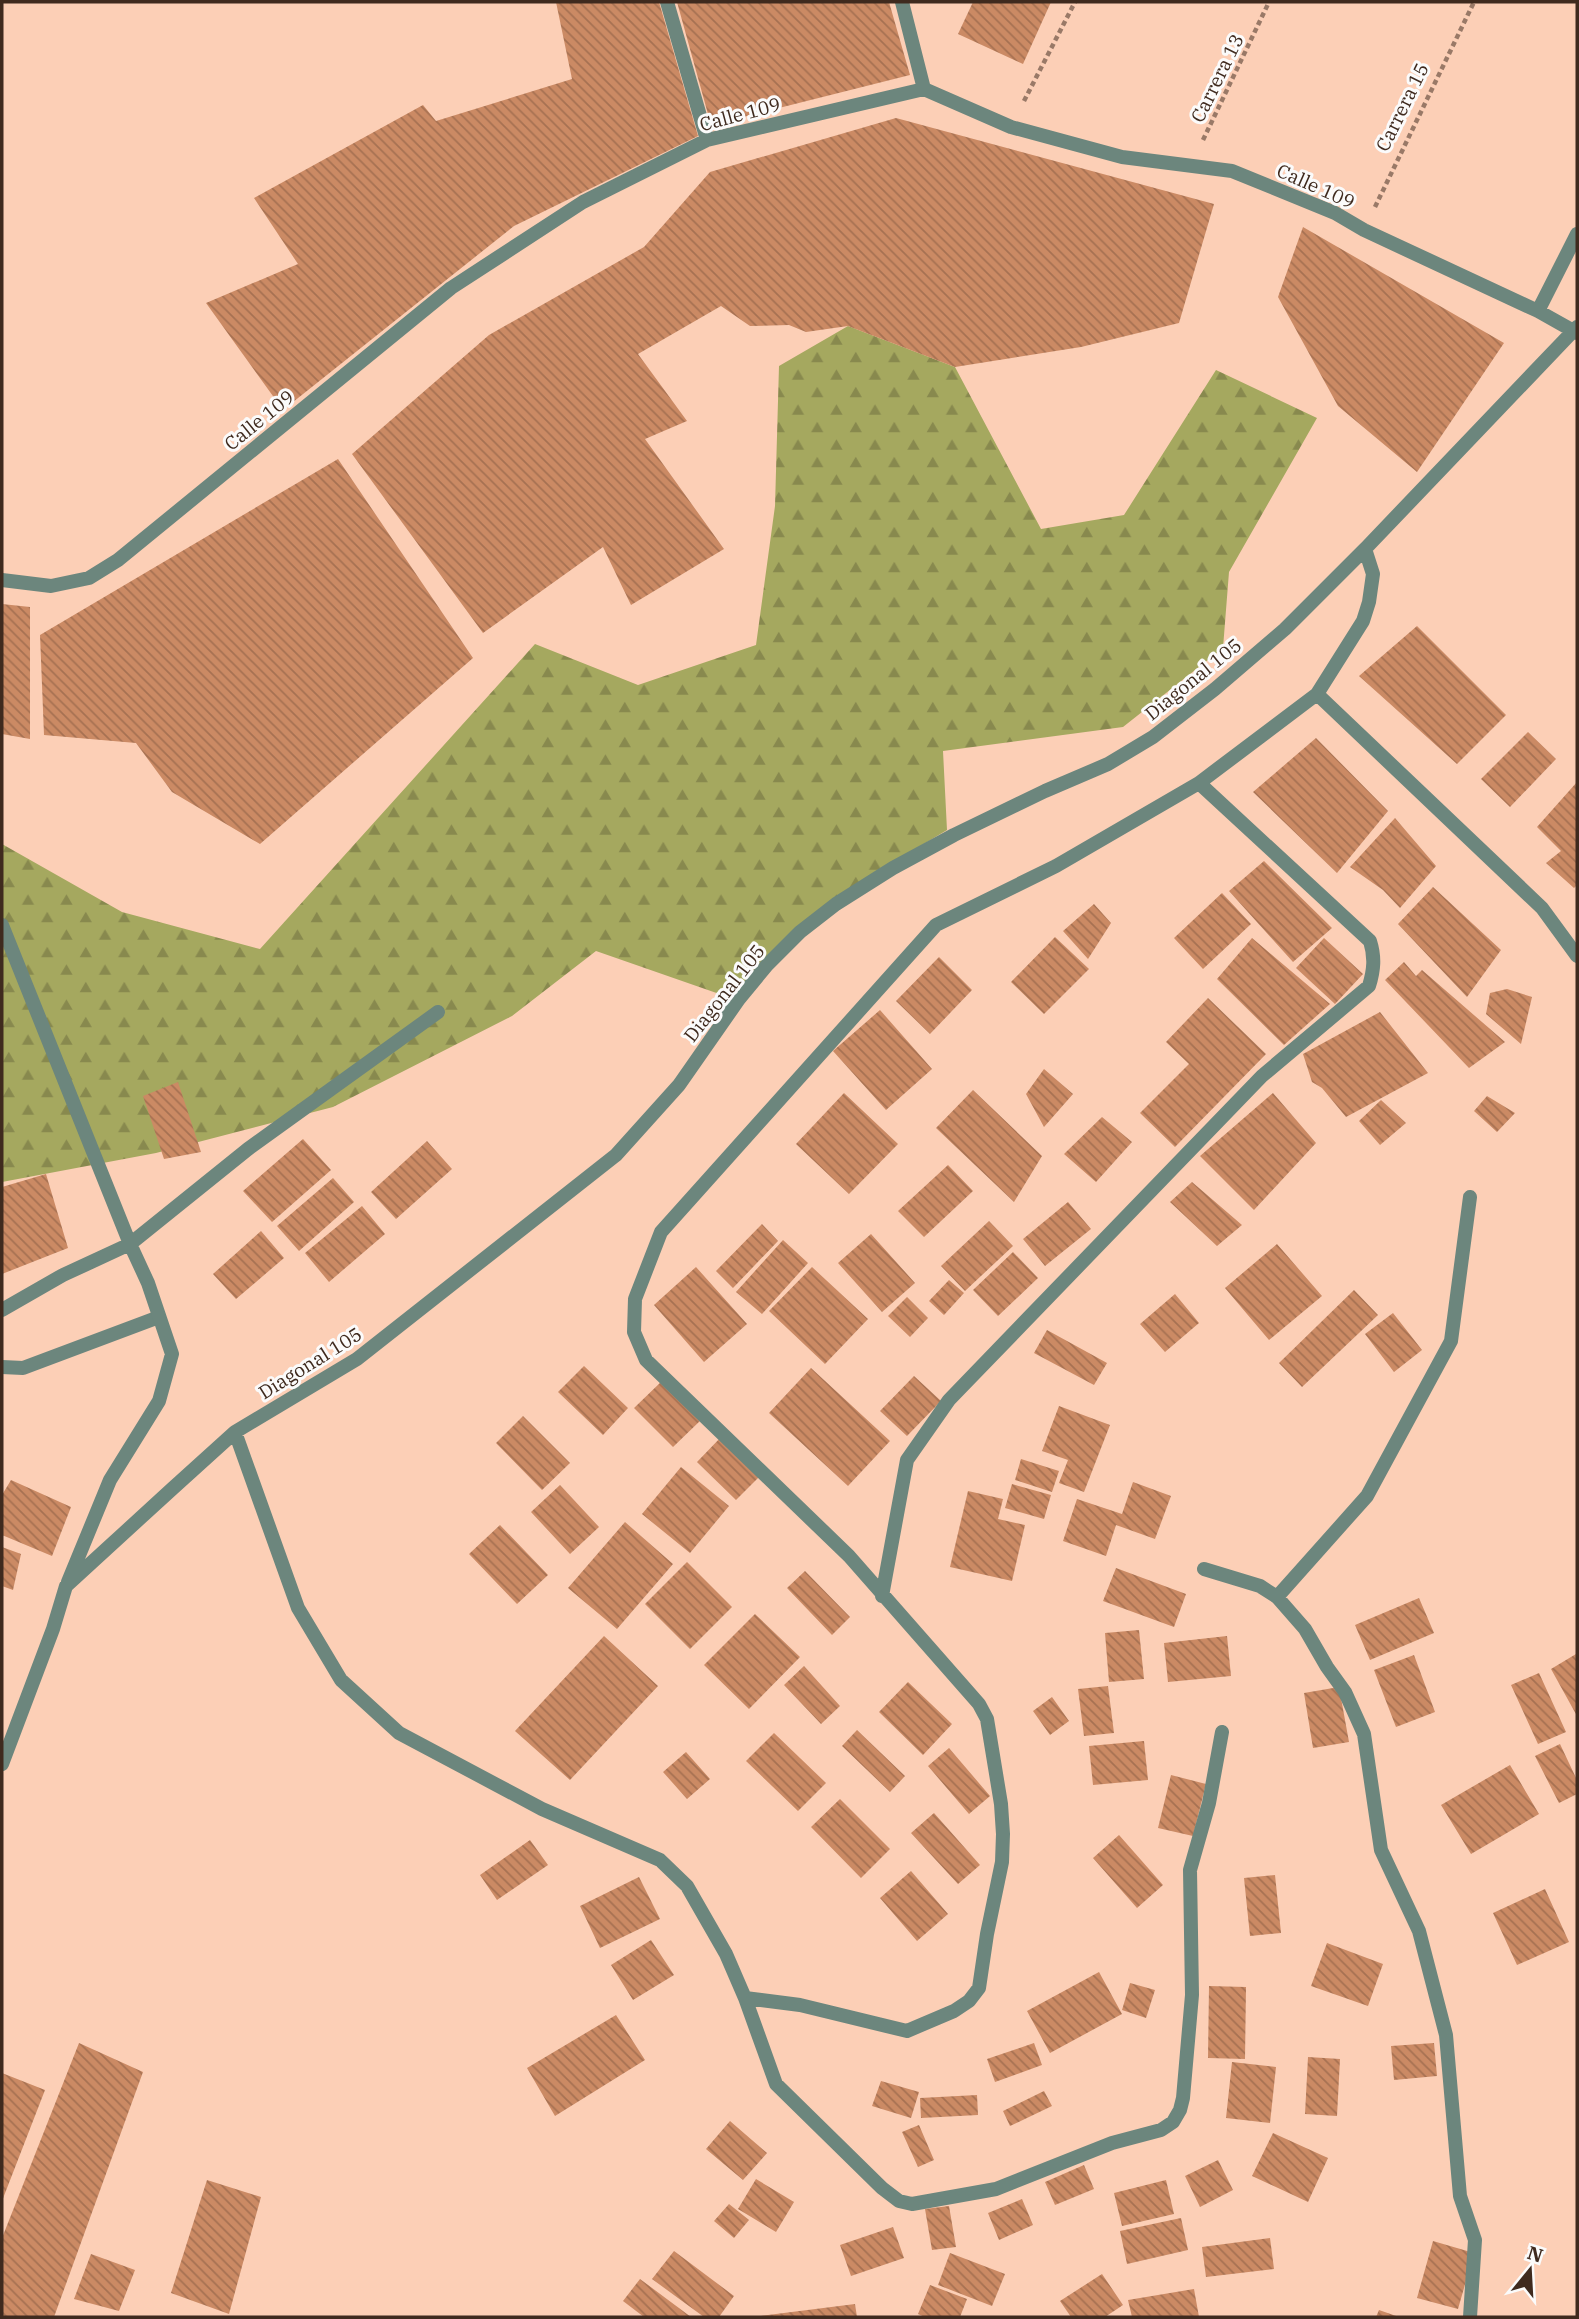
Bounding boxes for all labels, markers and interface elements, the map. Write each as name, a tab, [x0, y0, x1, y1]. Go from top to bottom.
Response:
street label: Carrera 13	[1185, 30, 1249, 126]
street label: Carrera 15	[1370, 59, 1434, 155]
street label: Calle 109	[697, 92, 783, 136]
street label: Calle 109	[1273, 158, 1359, 214]
street label: Calle 109	[219, 385, 299, 455]
street label: Diagonal 105	[1140, 633, 1246, 725]
street label: Diagonal 105	[678, 939, 770, 1047]
street label: Diagonal 105	[254, 1322, 366, 1404]
north arrow	[1495, 2235, 1565, 2305]
text: N	[1524, 2240, 1546, 2268]

